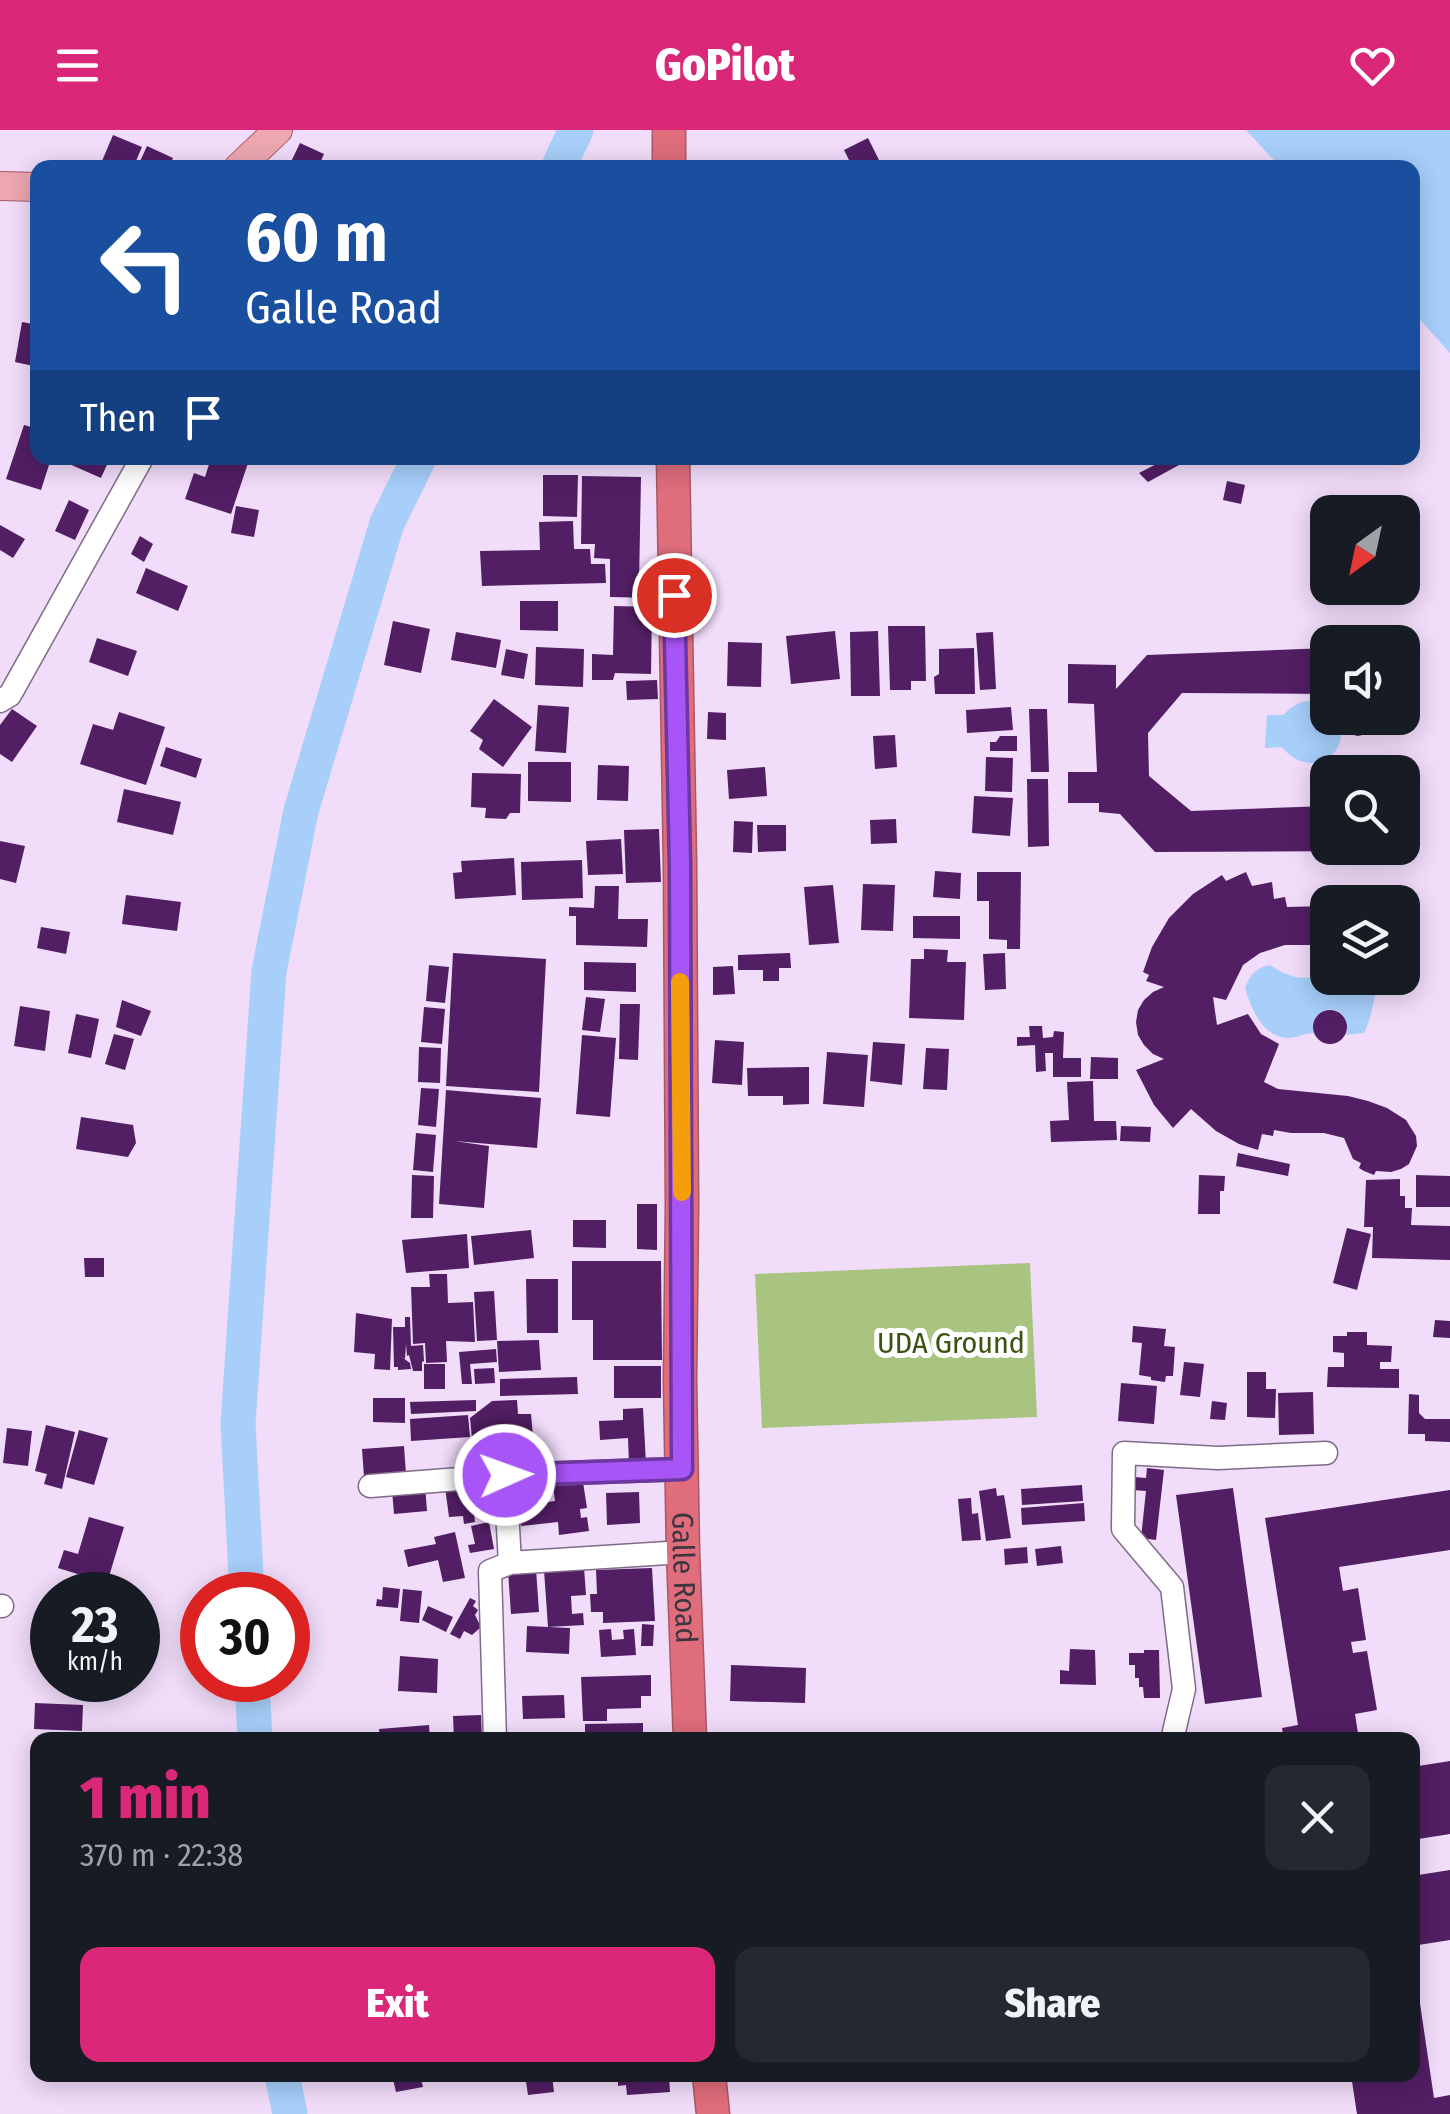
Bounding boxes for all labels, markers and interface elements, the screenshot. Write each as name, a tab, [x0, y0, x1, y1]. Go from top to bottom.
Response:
icon: menu	[50, 38, 105, 93]
text: GoPilot	[655, 38, 795, 92]
icon: heart	[1345, 38, 1400, 93]
text: 60 m	[245, 196, 388, 280]
icon: left	[80, 200, 210, 330]
text: Galle Road	[245, 281, 442, 335]
icon: arrive	[176, 390, 231, 445]
text: Then	[80, 395, 156, 441]
north arrow	[1310, 495, 1420, 605]
map controls	[1310, 495, 1420, 995]
pin	[632, 553, 717, 638]
icon: arrive	[647, 568, 702, 623]
button: sound	[1310, 625, 1420, 735]
button: search	[1310, 755, 1420, 865]
button: layers	[1310, 885, 1420, 995]
park label: UDA Ground	[877, 1325, 1025, 1361]
position arrow	[453, 1423, 557, 1527]
street label: Galle Road	[664, 1512, 704, 1644]
speed limit sign: 30	[180, 1572, 310, 1702]
text: 23	[72, 1595, 118, 1655]
text: km/h	[67, 1647, 123, 1677]
text: 1 min	[80, 1762, 211, 1834]
button: close	[1265, 1765, 1370, 1870]
text: 370 m · 22:38	[80, 1836, 243, 1874]
button: Exit	[80, 1947, 715, 2062]
button: Share	[735, 1947, 1370, 2062]

